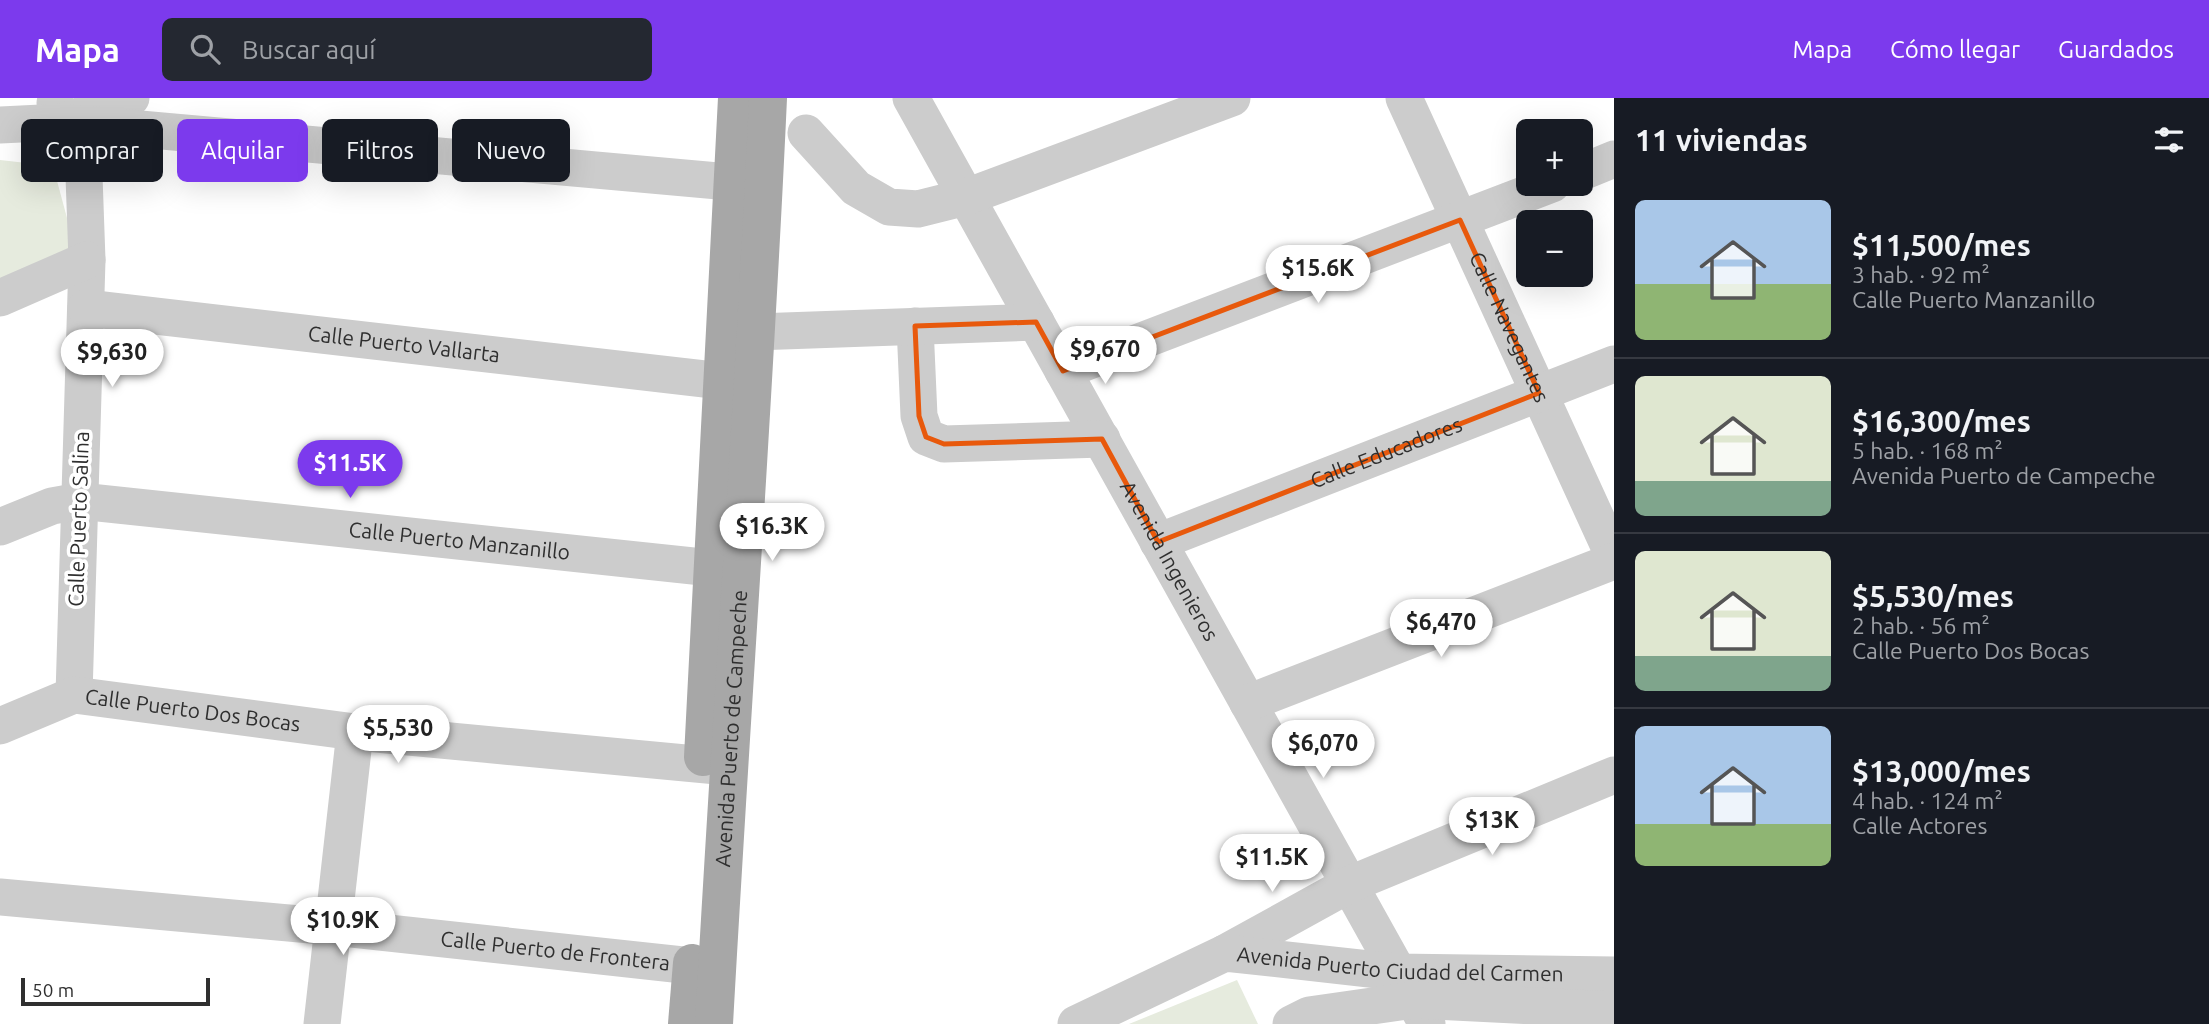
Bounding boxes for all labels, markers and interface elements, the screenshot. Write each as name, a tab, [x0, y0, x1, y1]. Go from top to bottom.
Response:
search box	[162, 18, 652, 81]
icon: search	[186, 30, 224, 68]
text: Mapa	[35, 31, 120, 68]
text: Buscar aquí	[242, 35, 376, 64]
text: Mapa	[1792, 36, 1852, 63]
text: Cómo llegar	[1890, 36, 2020, 63]
text: Guardados	[2058, 36, 2174, 63]
chip: Comprar	[21, 119, 163, 182]
chip: Alquilar	[177, 119, 308, 182]
chip: Filtros	[322, 119, 438, 182]
chip: Nuevo	[452, 119, 570, 182]
map controls	[1516, 119, 1593, 287]
button: +	[1516, 119, 1593, 196]
icon: filters	[2150, 121, 2188, 159]
text: 11 viviendas	[1635, 123, 1808, 157]
button: −	[1516, 210, 1593, 287]
icon: home	[1691, 228, 1775, 312]
text: $11,500/mes	[1852, 228, 2031, 262]
pin: $15.6K	[1261, 246, 1375, 305]
street label: Calle Navegantes	[1465, 248, 1554, 406]
text: $15.6K	[1282, 255, 1354, 280]
text: 3 hab. · 92 m²	[1852, 262, 1990, 287]
text: Calle Puerto Manzanillo	[1852, 287, 2096, 312]
street label: Calle Puerto Vallarta	[307, 321, 501, 366]
pin: $9,670	[1048, 327, 1162, 386]
pin: $9,630	[55, 330, 169, 389]
text: $9,670	[1070, 336, 1140, 361]
text: $9,630	[77, 339, 147, 364]
icon: home	[1691, 404, 1775, 488]
text: $16,300/mes	[1852, 404, 2031, 438]
street label: Calle Educadores	[1307, 412, 1465, 492]
street label: Calle Puerto Salina	[63, 431, 93, 607]
text: 5 hab. · 168 m²	[1852, 438, 2003, 463]
pin: $11.5K	[293, 440, 407, 500]
text: $11.5K	[314, 450, 386, 475]
text: Avenida Puerto de Campeche	[1852, 463, 2156, 488]
street label: Avenida Ingenieros	[1116, 476, 1224, 645]
pin: $16.3K	[715, 504, 829, 563]
text: $16.3K	[736, 513, 808, 538]
street label: Calle Puerto Manzanillo	[348, 517, 571, 564]
icon: home	[1691, 579, 1775, 663]
text: $5,530/mes	[1852, 579, 2014, 613]
street label: Avenida Puerto de Campeche	[710, 589, 751, 868]
pin: $6,470	[1384, 600, 1498, 659]
text: $6,470	[1406, 609, 1476, 634]
text: 2 hab. · 56 m²	[1852, 613, 1990, 638]
text: Calle Puerto Dos Bocas	[1852, 638, 2089, 663]
street label: Calle Puerto Dos Bocas	[84, 684, 302, 736]
pin: $5,530	[341, 706, 455, 765]
text: $5,530	[363, 715, 433, 740]
pin: $6,070	[1266, 720, 1380, 780]
text: $6,070	[1288, 730, 1358, 755]
icon: home	[1691, 754, 1775, 838]
text: $13,000/mes	[1852, 754, 2031, 788]
text: 4 hab. · 124 m²	[1852, 788, 2003, 813]
pin: $13K	[1451, 798, 1533, 857]
text: $13K	[1465, 807, 1519, 832]
text: Calle Actores	[1852, 813, 1987, 838]
pin: $11.5K	[1215, 834, 1329, 894]
text: $11.5K	[1236, 844, 1308, 869]
pin: $10.9K	[286, 898, 400, 957]
text: $10.9K	[307, 907, 379, 932]
street label: Calle Puerto de Frontera	[439, 926, 671, 975]
street label: Avenida Puerto Ciudad del Carmen	[1236, 941, 1564, 985]
scale bar	[21, 975, 210, 1007]
text: 50 m	[32, 979, 74, 1001]

